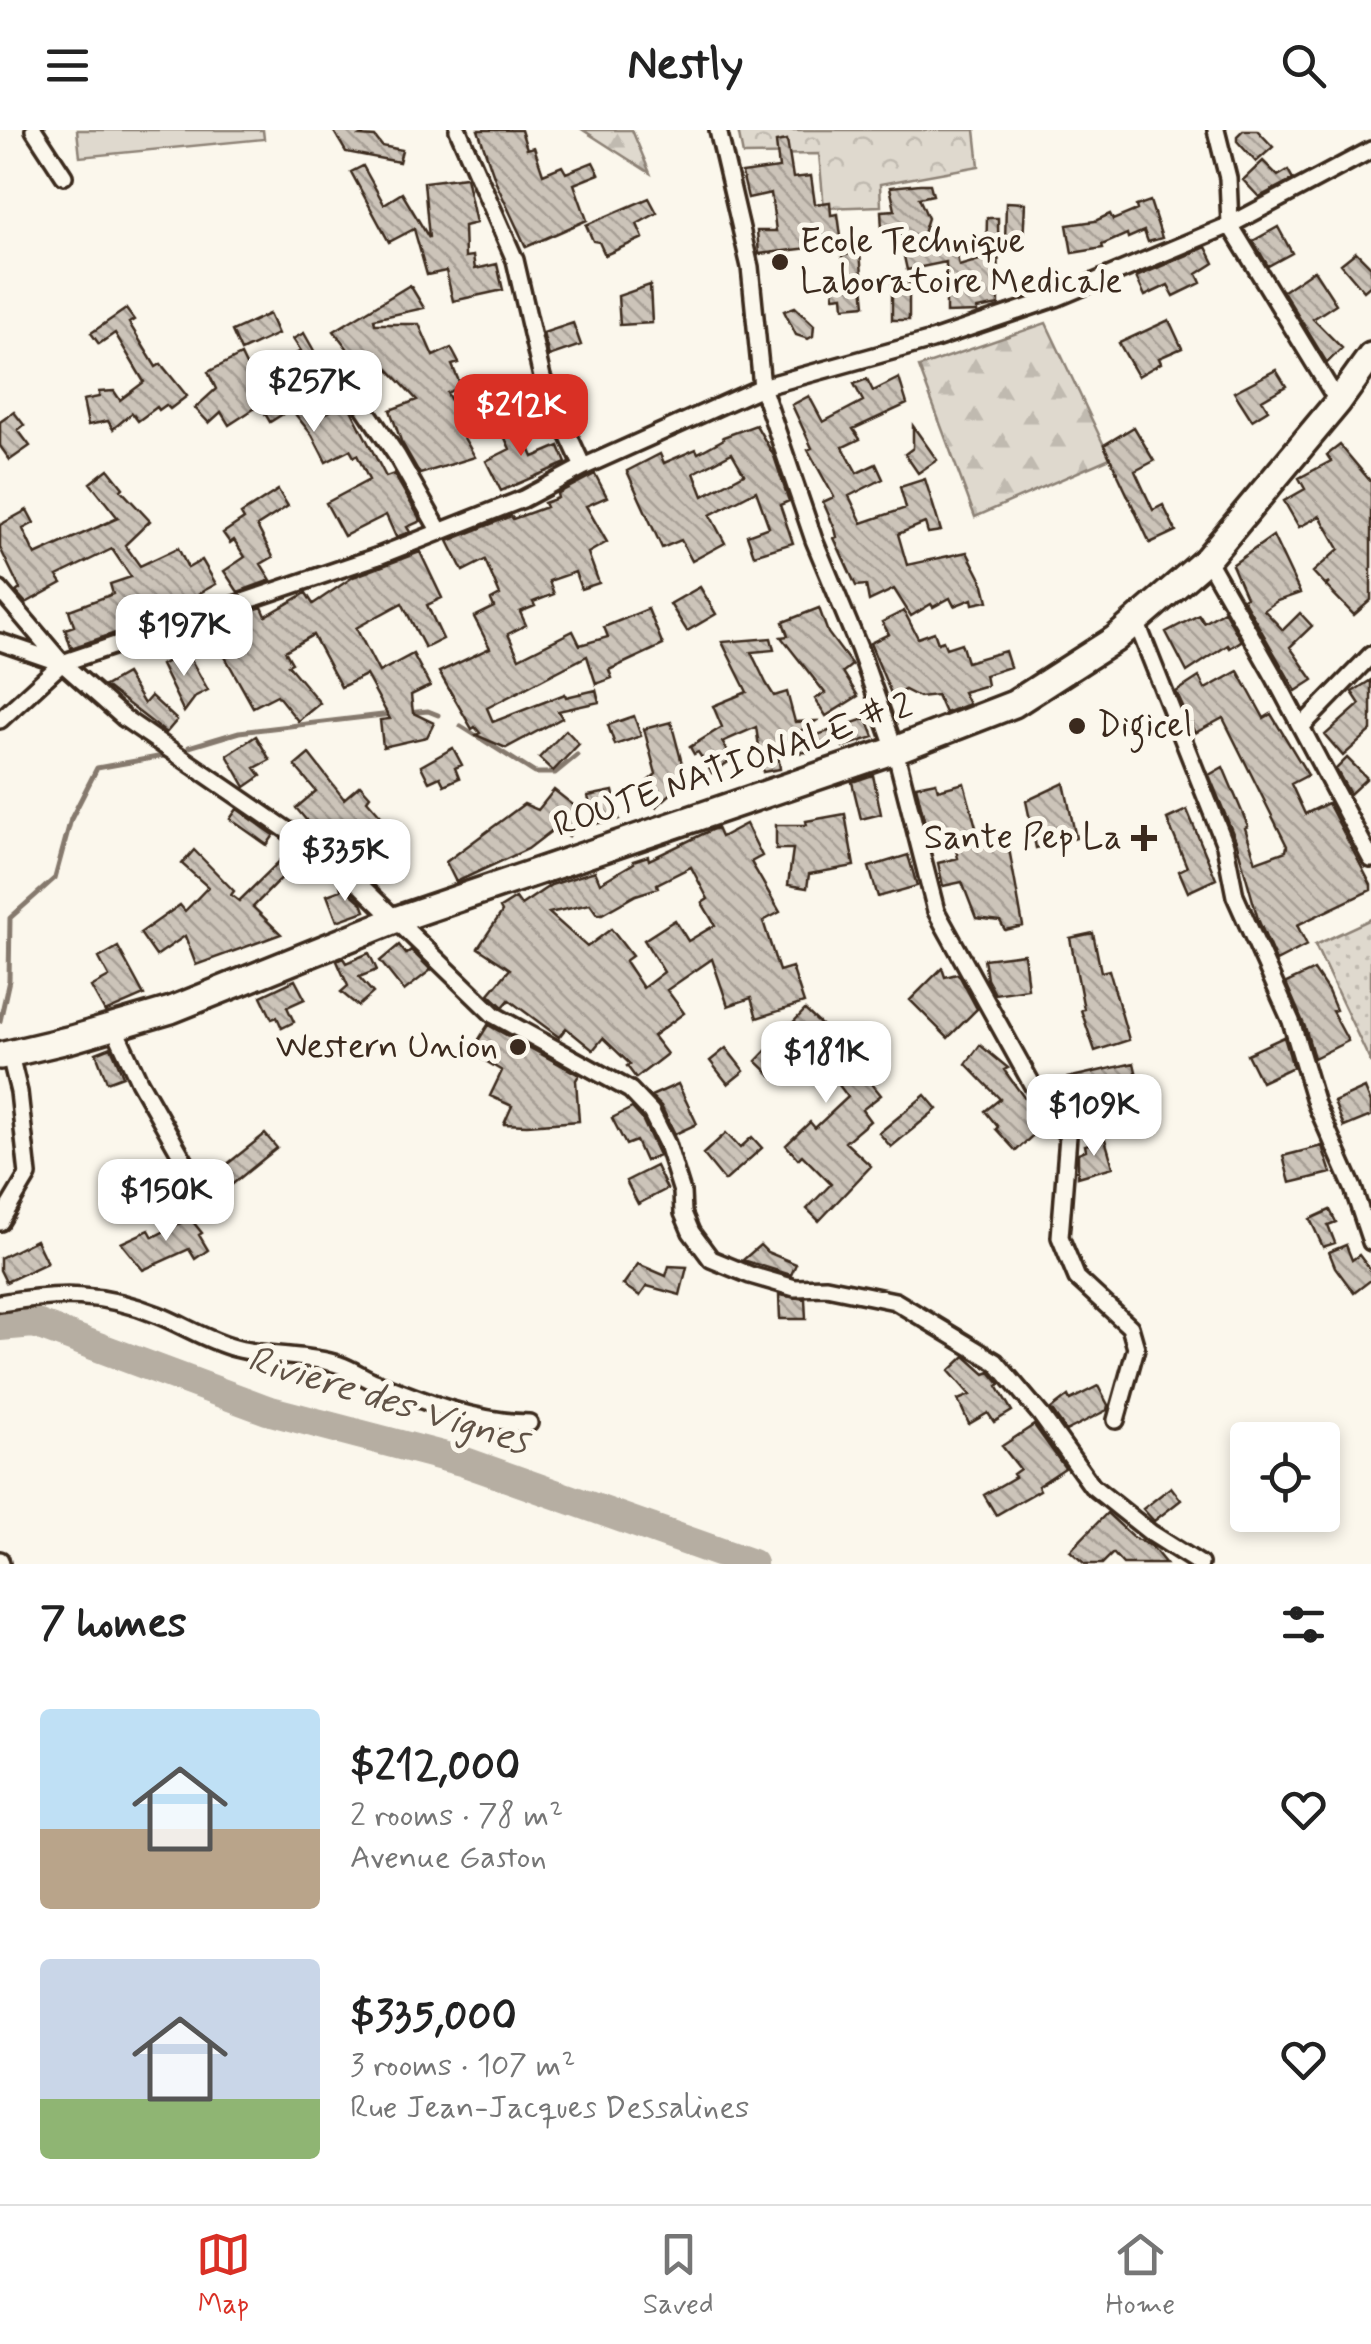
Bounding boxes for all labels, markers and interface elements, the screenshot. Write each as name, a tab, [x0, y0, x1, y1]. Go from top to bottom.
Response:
text: Nestly	[627, 36, 744, 95]
icon: menu	[40, 38, 95, 93]
icon: search	[1276, 38, 1331, 93]
place label: Ecole Technique Laboratoire Medicale	[800, 219, 1122, 305]
marker: Ecole Technique Laboratoire Medicale	[769, 251, 791, 273]
pin: $257K	[244, 350, 384, 435]
text: $257K	[268, 361, 360, 403]
pin: $212K	[451, 374, 591, 459]
text: $212K	[476, 385, 566, 427]
pin: $197K	[114, 594, 254, 679]
text: $197K	[138, 605, 230, 647]
street label: ROUTE NATIONALE # 2	[547, 683, 919, 849]
place label: Digicel	[1097, 703, 1193, 753]
marker: Digicel	[1066, 715, 1088, 737]
place label: Sante Pep La	[924, 815, 1122, 861]
pin: $335K	[275, 819, 415, 904]
marker: Sante Pep La	[1131, 825, 1157, 851]
text: $335K	[301, 830, 389, 872]
pin: $181K	[756, 1021, 896, 1106]
place label: Western Union	[276, 1024, 498, 1070]
text: $181K	[783, 1032, 869, 1074]
marker: Western Union	[507, 1036, 529, 1058]
pin: $109K	[1024, 1074, 1164, 1159]
text: $109K	[1049, 1085, 1139, 1127]
pin: $150K	[96, 1159, 236, 1244]
text: $150K	[120, 1170, 212, 1212]
water label: Riviere des Vignes	[242, 1335, 537, 1468]
map controls	[1230, 1422, 1340, 1532]
button: locate	[1230, 1422, 1340, 1532]
text: 7 homes	[40, 1597, 187, 1652]
icon: filters	[1276, 1597, 1331, 1652]
text: $212,000	[350, 1740, 520, 1795]
icon: home	[120, 1749, 240, 1869]
icon: heart	[1276, 1782, 1331, 1837]
text: 2 rooms · 78 m²	[350, 1795, 563, 1837]
text: Avenue Gaston	[350, 1837, 547, 1879]
text: $335,000	[350, 1990, 517, 2045]
icon: home	[120, 1999, 240, 2119]
icon: heart	[1276, 2032, 1331, 2087]
text: 3 rooms · 107 m²	[350, 2045, 575, 2087]
text: Rue Jean-Jacques Dessalines	[350, 2087, 749, 2129]
tab: Map	[196, 2227, 251, 2324]
tab: Saved	[643, 2227, 714, 2324]
tab: Home	[1105, 2227, 1175, 2324]

